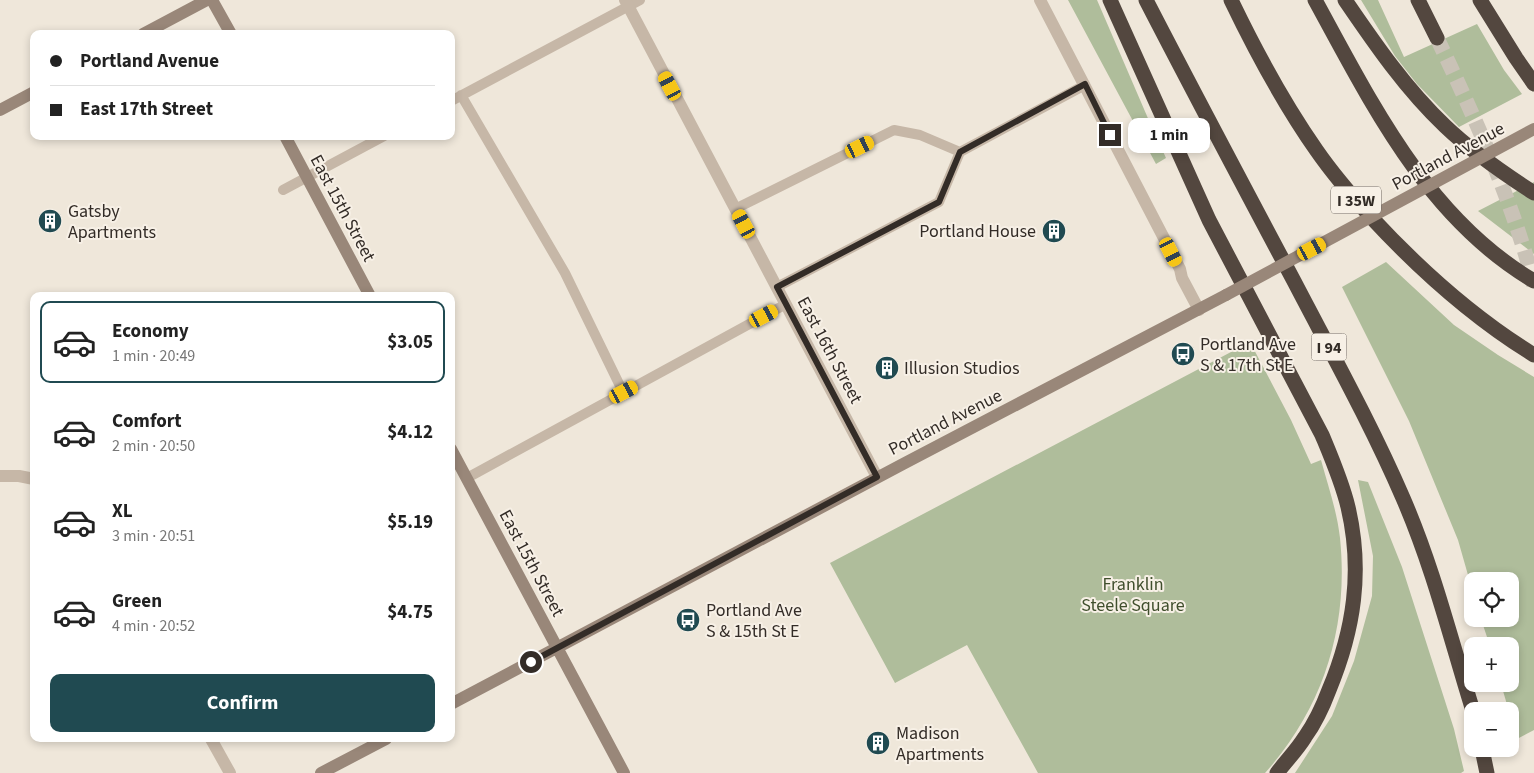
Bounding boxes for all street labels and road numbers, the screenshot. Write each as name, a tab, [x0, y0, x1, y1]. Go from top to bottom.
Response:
street label: Portland Avenue	[1387, 116, 1509, 197]
street label: East 15th Street	[304, 150, 381, 266]
road number: I 35W	[1331, 186, 1381, 214]
street label: East 16th Street	[791, 292, 868, 408]
road number: I 94	[1312, 334, 1346, 361]
street label: Portland Avenue	[884, 383, 1006, 462]
street label: East 15th Street	[493, 505, 570, 621]

